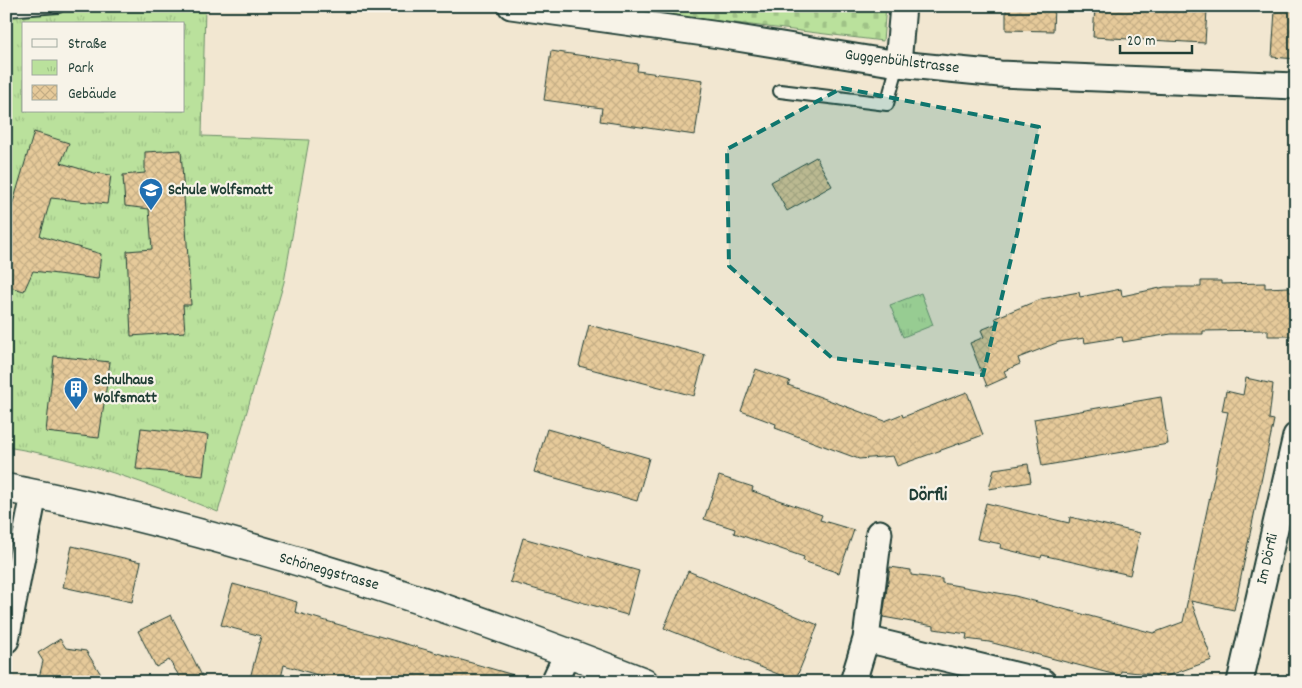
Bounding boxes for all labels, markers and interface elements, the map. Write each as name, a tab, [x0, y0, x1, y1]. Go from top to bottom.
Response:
legend	[22, 22, 185, 112]
scale bar	[1120, 22, 1192, 54]
text: 20 m	[1127, 31, 1155, 53]
text: Straße	[68, 34, 107, 56]
street label: Guggenbühlstrasse	[844, 44, 960, 80]
text: Park	[68, 58, 94, 80]
text: Gebäude	[68, 84, 117, 106]
school or university icon: Schule Wolfsmatt	[138, 177, 164, 211]
place label: Schule Wolfsmatt	[168, 179, 273, 202]
place label: Schulhaus Wolfsmatt	[94, 369, 157, 410]
building icon: Schulhaus Wolfsmatt	[63, 376, 89, 410]
district label: Dörfli	[909, 483, 948, 510]
street label: Im Dörfli	[1251, 531, 1285, 587]
street label: Schöneggstrasse	[276, 547, 382, 597]

